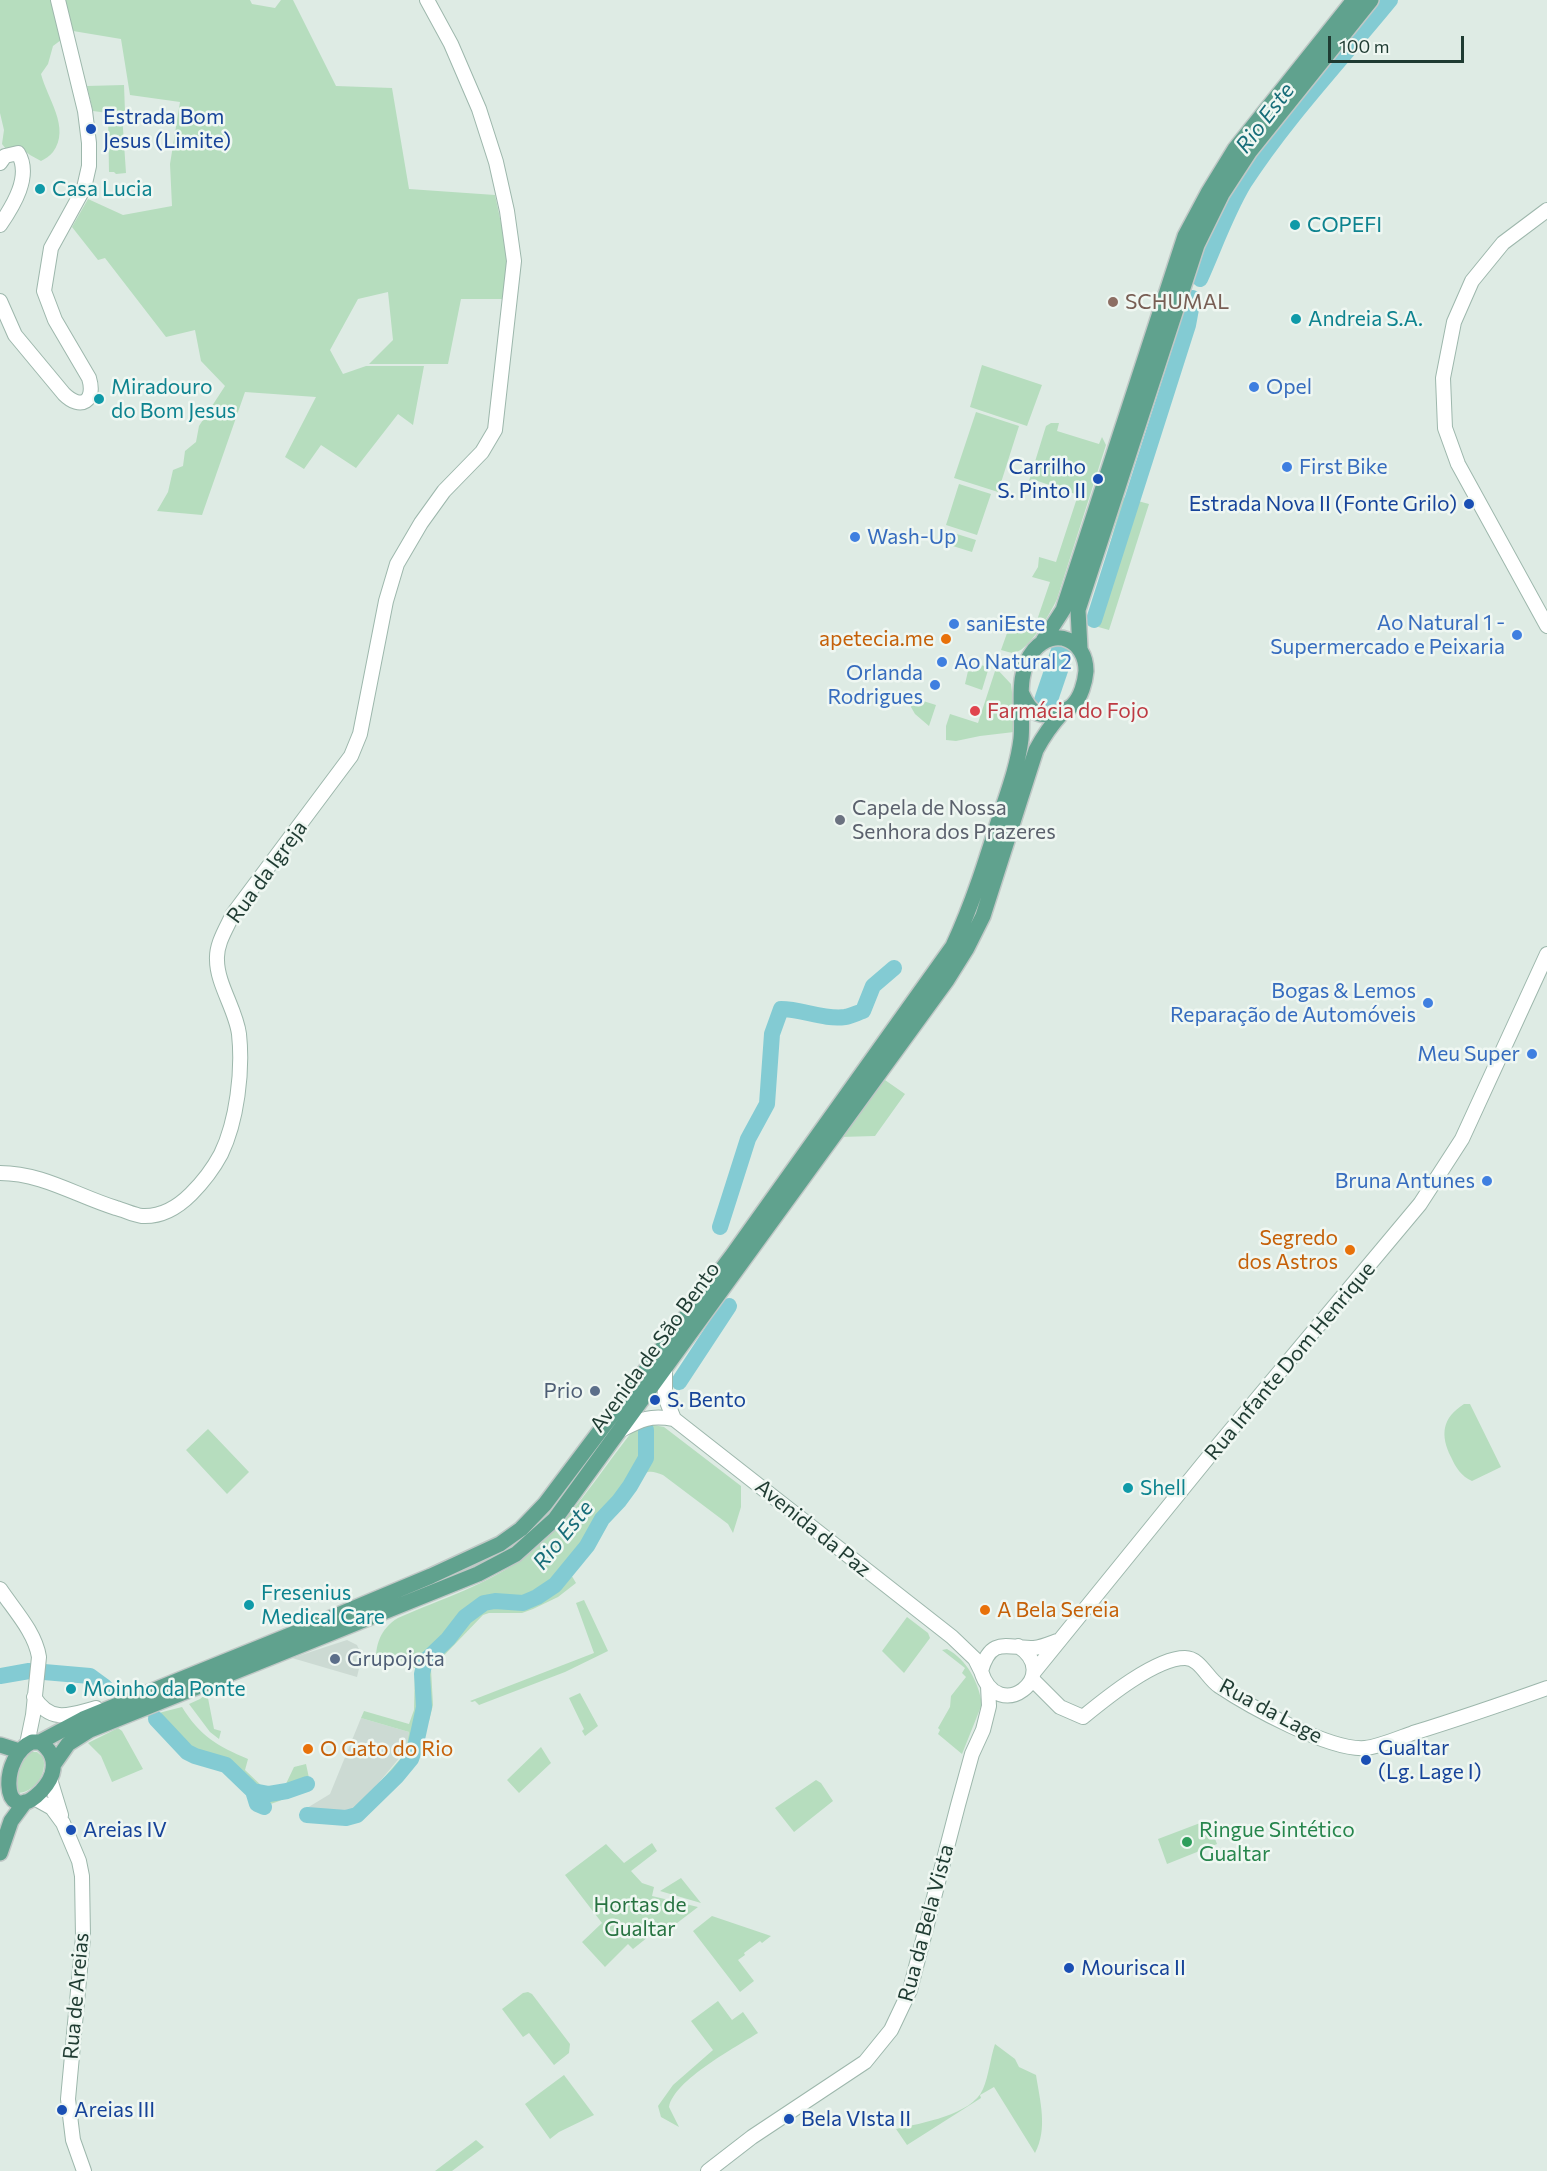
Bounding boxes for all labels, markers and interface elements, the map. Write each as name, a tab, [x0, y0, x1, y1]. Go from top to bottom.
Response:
scale bar	[1331, 24, 1468, 62]
text: 100 m	[1339, 35, 1389, 57]
water label: Rio Este	[1230, 78, 1300, 158]
place label: Estrada Bom Jesus (Limite)	[103, 104, 231, 154]
marker: Estrada Bom Jesus (Limite)	[84, 122, 98, 136]
place label: Casa Lucia	[52, 176, 152, 202]
marker: Casa Lucia	[33, 182, 47, 196]
place label: COPEFI	[1307, 212, 1382, 238]
marker: COPEFI	[1288, 218, 1302, 232]
place label: SCHUMAL	[1125, 289, 1229, 315]
marker: SCHUMAL	[1106, 295, 1120, 309]
place label: Andreia S.A.	[1308, 306, 1423, 332]
marker: Andreia S.A.	[1289, 312, 1303, 326]
place label: Miradouro do Bom Jesus	[111, 374, 236, 424]
place label: Opel	[1266, 374, 1312, 400]
marker: Opel	[1247, 380, 1261, 394]
marker: Miradouro do Bom Jesus	[92, 392, 106, 406]
place label: Carrilho S. Pinto II	[997, 454, 1086, 504]
place label: First Bike	[1299, 454, 1388, 480]
marker: First Bike	[1280, 460, 1294, 474]
marker: Carrilho S. Pinto II	[1091, 472, 1105, 486]
place label: Estrada Nova II (Fonte Grilo)	[1189, 491, 1457, 517]
marker: Estrada Nova II (Fonte Grilo)	[1462, 497, 1476, 511]
place label: Wash-Up	[867, 524, 957, 550]
marker: Wash-Up	[848, 530, 862, 544]
place label: Ao Natural 1 - Supermercado e Peixaria	[1270, 610, 1505, 660]
place label: saniEste	[966, 611, 1045, 637]
marker: saniEste	[947, 617, 961, 631]
place label: apetecia.me	[819, 626, 934, 652]
marker: Ao Natural 1 - Supermercado e Peixaria	[1510, 628, 1524, 642]
marker: apetecia.me	[939, 632, 953, 646]
place label: Ao Natural 2	[954, 649, 1072, 675]
marker: Ao Natural 2	[935, 655, 949, 669]
place label: Orlanda Rodrigues	[827, 660, 923, 710]
marker: Orlanda Rodrigues	[928, 678, 942, 692]
place label: Farmácia do Fojo	[987, 698, 1149, 724]
marker: Farmácia do Fojo	[968, 704, 982, 718]
place label: Capela de Nossa Senhora dos Prazeres	[852, 795, 1056, 845]
marker: Capela de Nossa Senhora dos Prazeres	[833, 813, 847, 827]
street label: Rua da Igreja	[221, 816, 313, 928]
place label: Bogas & Lemos Reparação de Automóveis	[1170, 978, 1416, 1028]
marker: Bogas & Lemos Reparação de Automóveis	[1421, 996, 1435, 1010]
place label: Meu Super	[1417, 1041, 1520, 1067]
marker: Meu Super	[1525, 1047, 1539, 1061]
place label: Bruna Antunes	[1335, 1168, 1475, 1194]
marker: Bruna Antunes	[1480, 1174, 1494, 1188]
place label: Segredo dos Astros	[1237, 1225, 1338, 1275]
marker: Segredo dos Astros	[1343, 1243, 1357, 1257]
street label: Avenida de São Bento	[585, 1257, 725, 1437]
street label: Rua Infante Dom Henrique	[1200, 1257, 1380, 1465]
place label: Prio	[543, 1378, 583, 1404]
marker: Prio	[588, 1384, 602, 1398]
place label: S. Bento	[667, 1387, 746, 1413]
marker: S. Bento	[648, 1393, 662, 1407]
street label: Avenida da Paz	[750, 1474, 876, 1582]
place label: Shell	[1140, 1475, 1186, 1501]
marker: Shell	[1121, 1481, 1135, 1495]
water label: Rio Este	[527, 1495, 599, 1575]
place label: Fresenius Medical Care	[261, 1580, 385, 1630]
place label: A Bela Sereia	[997, 1597, 1119, 1623]
marker: Fresenius Medical Care	[242, 1598, 256, 1612]
marker: A Bela Sereia	[978, 1603, 992, 1617]
place label: Grupojota	[347, 1646, 445, 1672]
marker: Grupojota	[328, 1652, 342, 1666]
street label: Rua da Lage	[1215, 1673, 1327, 1749]
place label: Moinho da Ponte	[83, 1676, 246, 1702]
marker: Moinho da Ponte	[64, 1682, 78, 1696]
place label: Gualtar (Lg. Lage I)	[1378, 1735, 1482, 1785]
place label: O Gato do Rio	[320, 1736, 453, 1762]
marker: O Gato do Rio	[301, 1742, 315, 1756]
marker: Gualtar (Lg. Lage I)	[1359, 1753, 1373, 1767]
place label: Areias IV	[83, 1817, 167, 1843]
place label: Ringue Sintético Gualtar	[1199, 1817, 1355, 1867]
marker: Areias IV	[64, 1823, 78, 1837]
marker: Ringue Sintético Gualtar	[1180, 1835, 1194, 1849]
street label: Rua da Bela Vista	[893, 1842, 959, 2004]
park label: Hortas de Gualtar	[593, 1892, 687, 1942]
street label: Rua de Areias	[58, 1931, 94, 2061]
place label: Mourisca II	[1081, 1955, 1186, 1981]
marker: Mourisca II	[1062, 1961, 1076, 1975]
place label: Areias III	[74, 2097, 155, 2123]
marker: Areias III	[55, 2103, 69, 2117]
place label: Bela VIsta II	[801, 2106, 911, 2132]
marker: Bela VIsta II	[782, 2112, 796, 2126]

